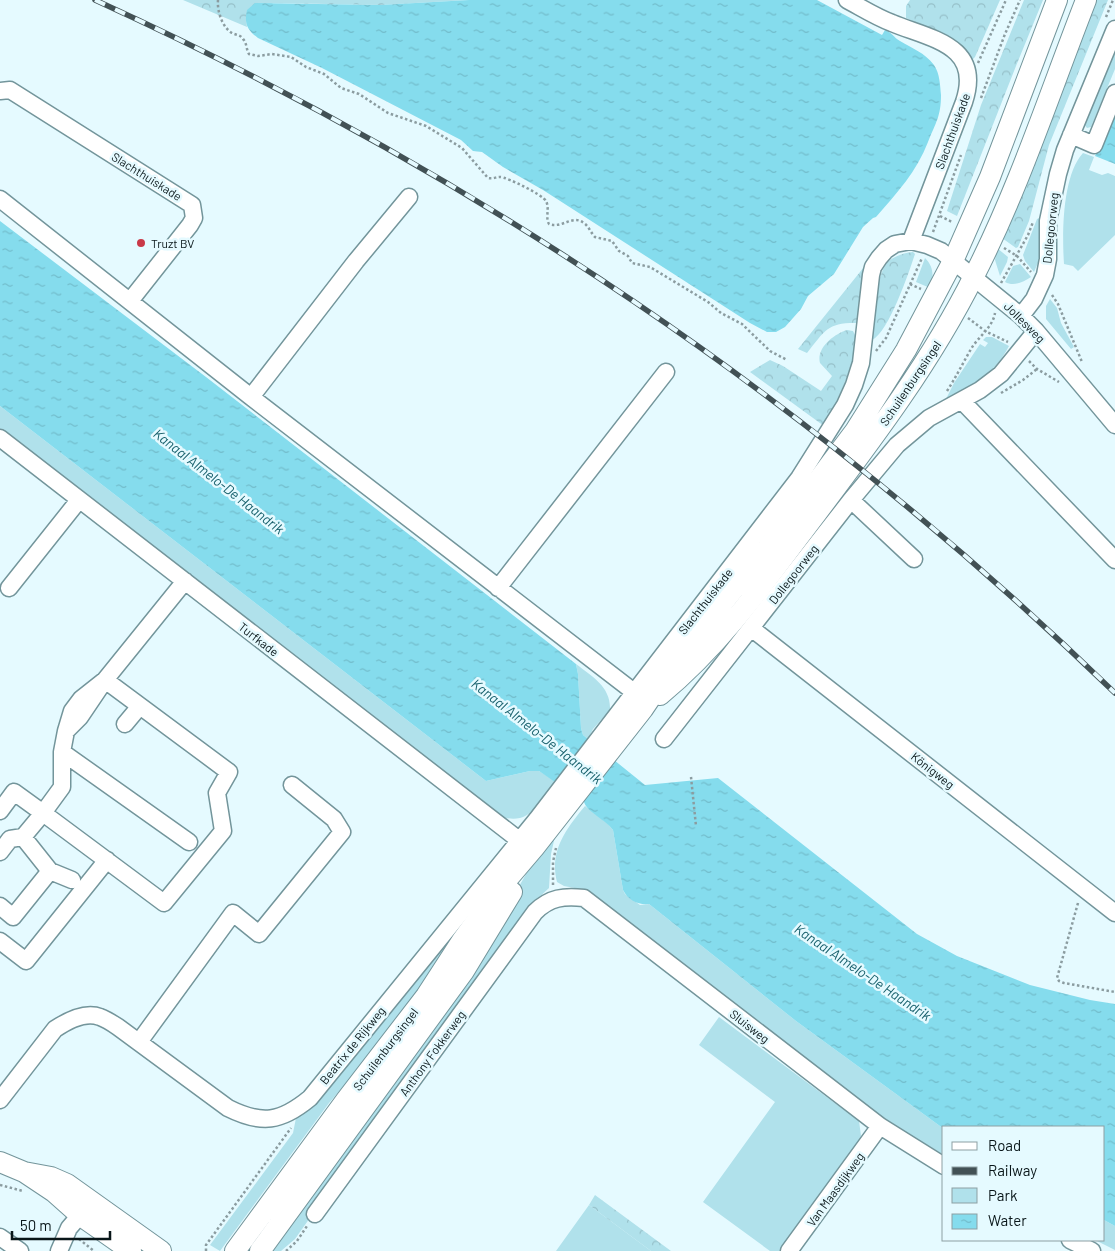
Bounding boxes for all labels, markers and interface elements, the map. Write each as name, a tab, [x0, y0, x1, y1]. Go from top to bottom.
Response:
street label: Slachthuiskade	[932, 91, 972, 171]
street label: Slachthuiskade	[109, 149, 185, 203]
street label: Dollegoorweg	[1039, 192, 1061, 264]
place label: Truzt BV	[151, 236, 194, 250]
marker: Truzt BV	[135, 237, 147, 249]
street label: Jollesweg	[1002, 299, 1048, 345]
street label: Schuilenburgsingel	[876, 338, 944, 428]
water label: Kanaal Almelo-De Haandrik	[150, 425, 288, 537]
street label: Dollegoorweg	[766, 542, 820, 606]
street label: Slachthuiskade	[675, 565, 735, 637]
street label: Turfkade	[236, 619, 282, 659]
water label: Kanaal Almelo-De Haandrik	[468, 675, 606, 787]
street label: Königweg	[909, 749, 957, 791]
water label: Kanaal Almelo-De Haandrik	[792, 920, 935, 1024]
street label: Beatrix de Rijkweg	[316, 1003, 388, 1087]
street label: Schuilenburgsingel	[350, 1005, 420, 1093]
street label: Sluisweg	[728, 1006, 772, 1046]
street label: Anthony Fokkerweg	[396, 1007, 468, 1099]
legend	[942, 1126, 1105, 1241]
text: Road	[988, 1136, 1021, 1154]
street label: Van Maasdijkweg	[803, 1149, 867, 1229]
text: Railway	[988, 1161, 1037, 1179]
text: Park	[988, 1186, 1018, 1204]
scale bar	[12, 1208, 110, 1240]
text: Water	[988, 1211, 1027, 1229]
text: 50 m	[20, 1216, 52, 1234]

